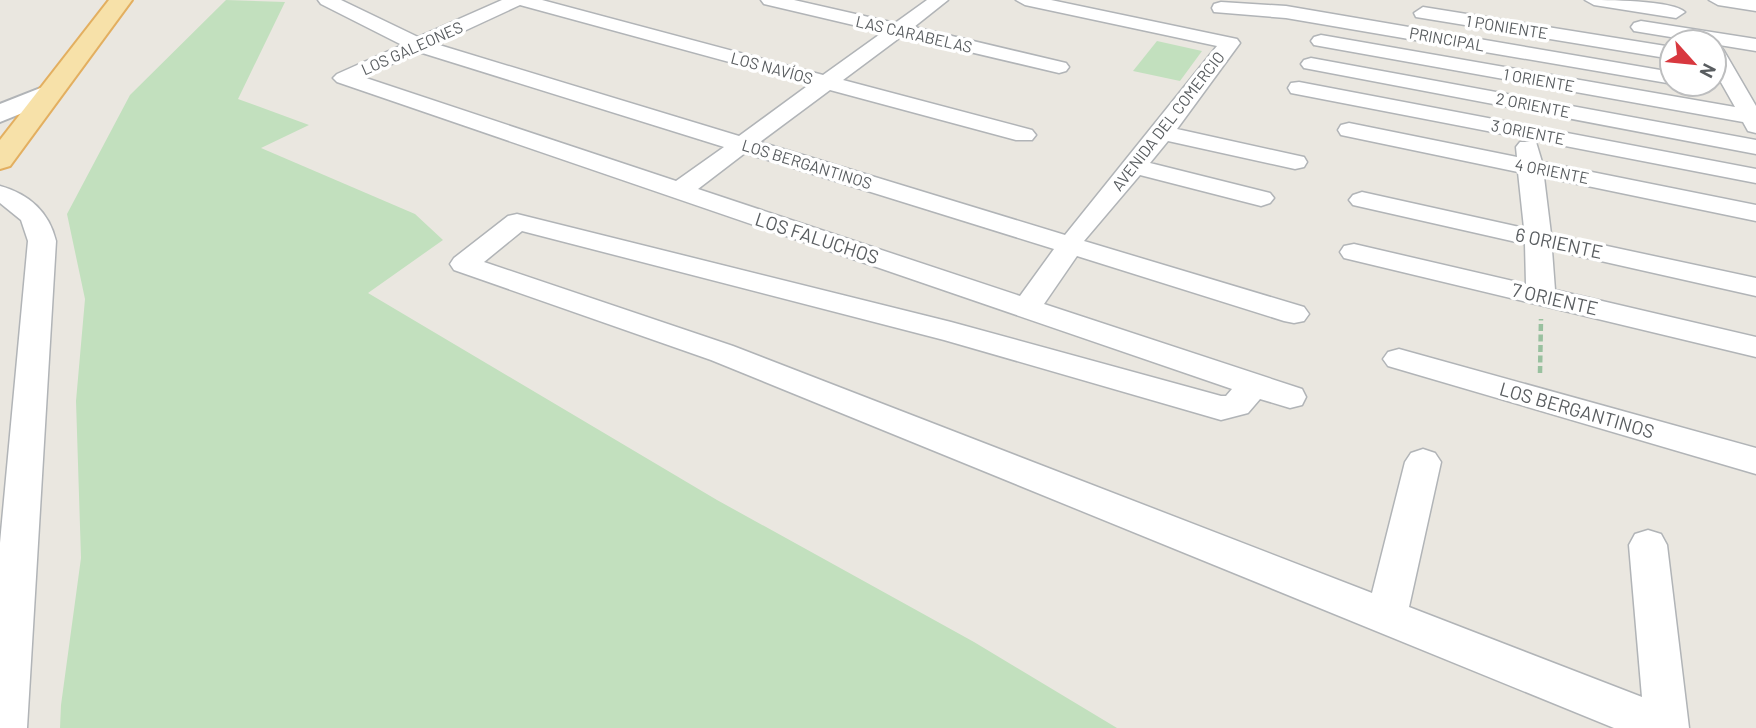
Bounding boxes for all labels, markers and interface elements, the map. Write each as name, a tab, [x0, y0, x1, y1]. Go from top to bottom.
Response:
street label: LAS CARABELAS	[854, 11, 974, 56]
street label: 1 PONIENTE	[1465, 11, 1549, 42]
street label: LOS GALEONES	[358, 17, 466, 78]
street label: PRINCIPAL	[1408, 23, 1486, 54]
north arrow	[1658, 28, 1728, 98]
street label: LOS NAVÍOS	[729, 47, 815, 88]
street label: AVENIDA DEL COMERCIO	[1107, 47, 1228, 194]
text: N	[1695, 60, 1722, 82]
street label: 1 ORIENTE	[1502, 64, 1576, 95]
street label: 2 ORIENTE	[1494, 88, 1572, 121]
street label: 3 ORIENTE	[1490, 115, 1567, 148]
street label: LOS BERGANTINOS	[740, 135, 874, 192]
street label: 4 ORIENTE	[1513, 154, 1591, 187]
street label: LOS FALUCHOS	[752, 207, 882, 268]
street label: 6 ORIENTE	[1513, 222, 1605, 263]
street label: 7 ORIENTE	[1510, 277, 1600, 320]
street label: LOS BERGANTINOS	[1497, 376, 1657, 443]

